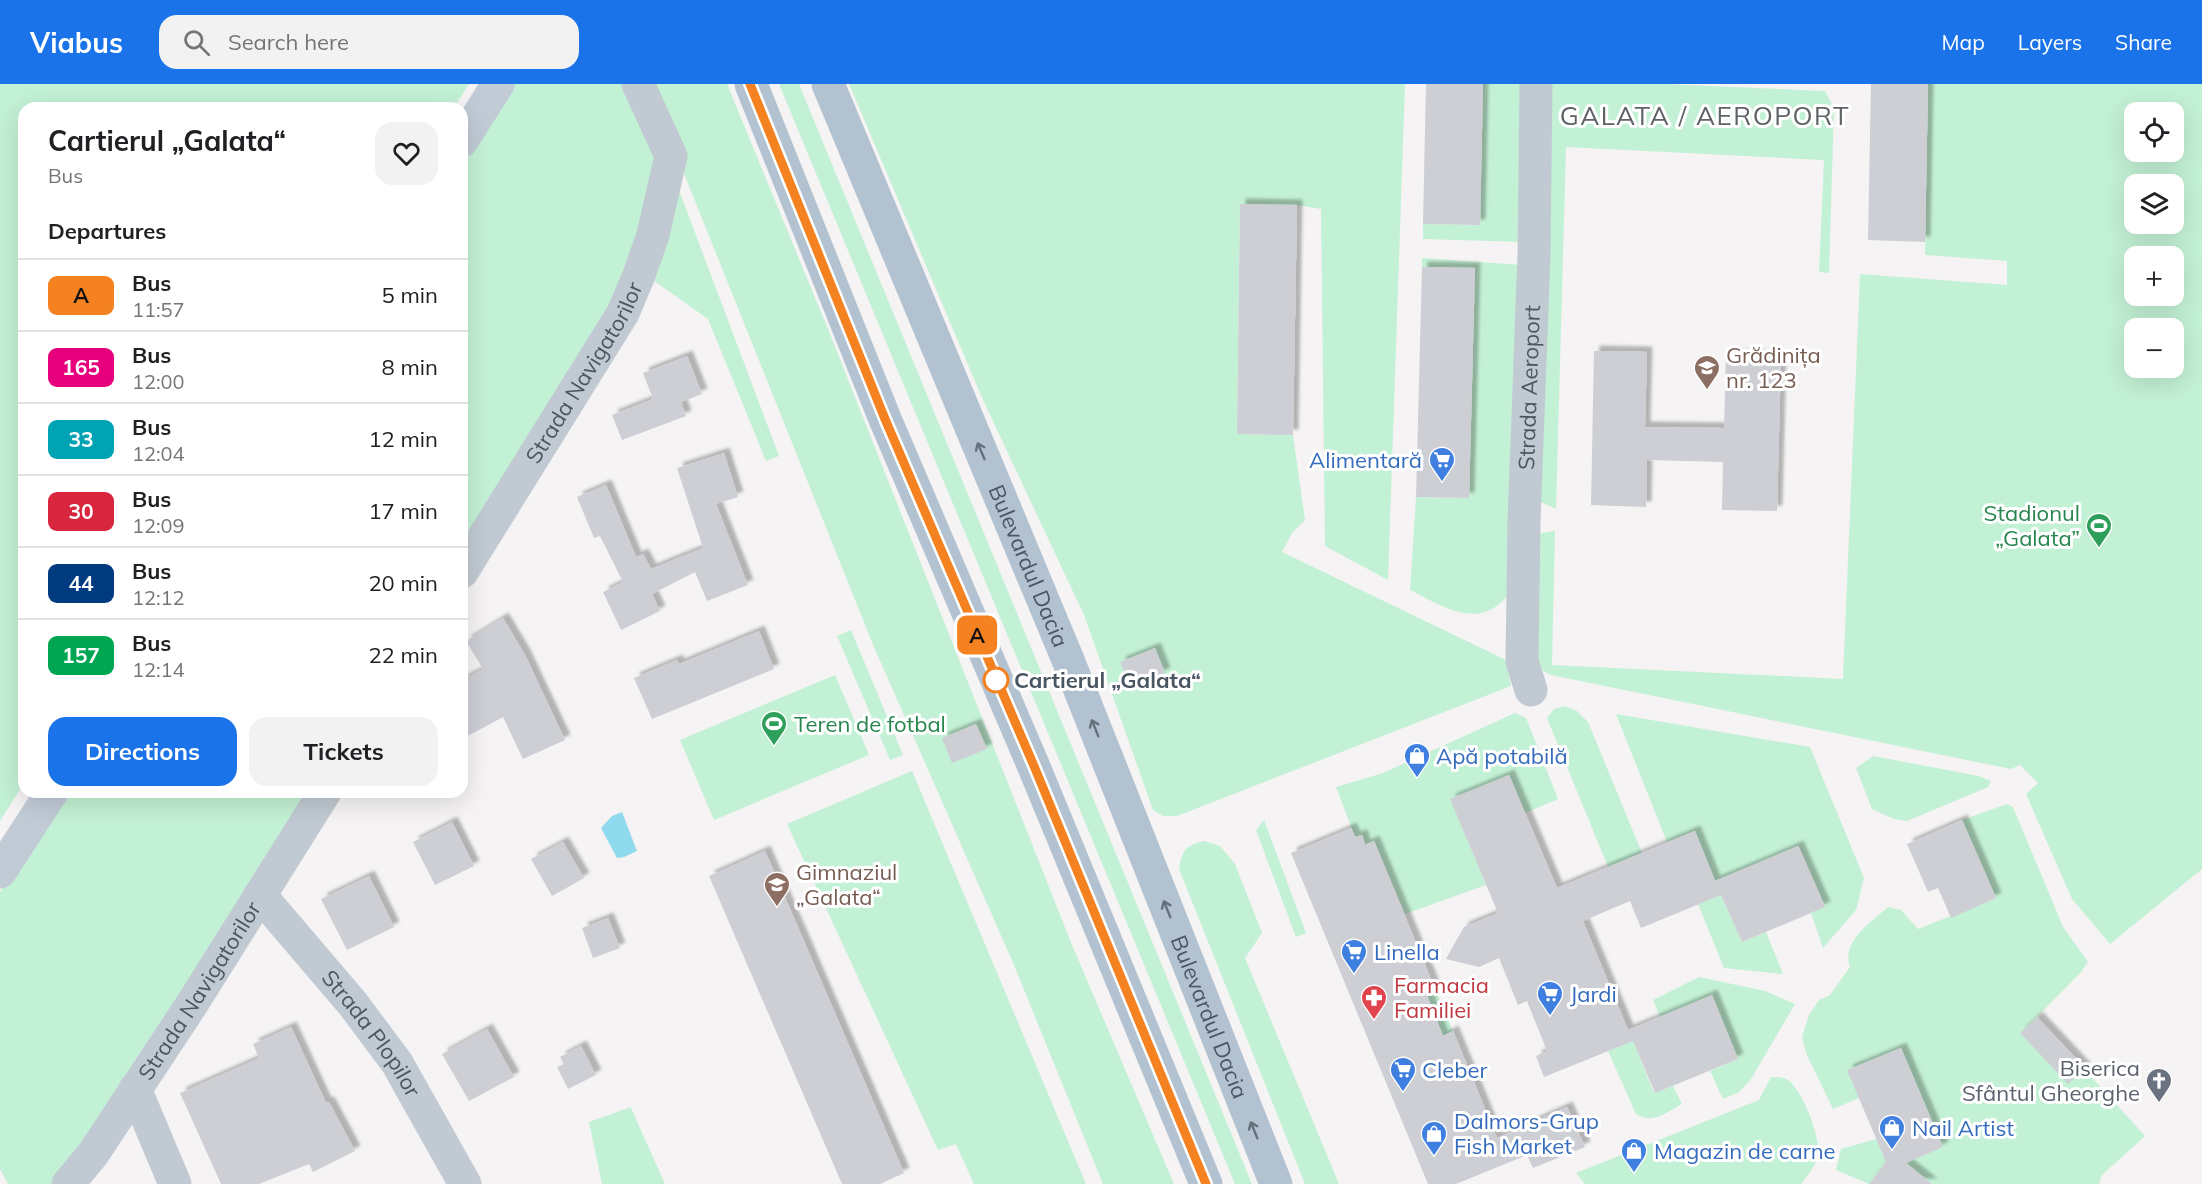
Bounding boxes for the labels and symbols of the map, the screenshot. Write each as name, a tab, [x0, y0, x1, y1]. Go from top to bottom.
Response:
district label: GALATA / AEROPORT	[1560, 99, 1850, 132]
street label: Strada Navigatorilor	[519, 278, 648, 468]
street label: Strada Aeroport	[1512, 304, 1546, 470]
place label: Grădinița nr. 123	[1726, 341, 1821, 394]
school or university icon: Grădinița nr. 123	[1692, 353, 1722, 391]
one-way arrow	[975, 442, 986, 460]
supermarket icon: Alimentară	[1427, 445, 1457, 483]
place label: Alimentară	[1309, 446, 1422, 474]
street label: Bulevardul Dacia	[983, 481, 1075, 651]
place label: Stadionul „Galata”	[1984, 499, 2080, 552]
sports icon: Stadionul „Galata”	[2084, 511, 2114, 549]
line badge: A	[958, 616, 996, 654]
place label: Cartierul „Galata“	[1014, 666, 1201, 694]
marker: Cartierul „Galata“	[983, 667, 1009, 693]
sports icon: Teren de fotbal	[759, 709, 789, 747]
place label: Teren de fotbal	[794, 710, 946, 738]
one-way arrow	[1089, 719, 1100, 738]
shop icon: Apă potabilă	[1402, 741, 1432, 779]
place label: Apă potabilă	[1436, 742, 1568, 770]
place label: Gimnaziul „Galata“	[796, 858, 897, 911]
school or university icon: Gimnaziul „Galata“	[762, 870, 792, 908]
street label: Strada Navigatorilor	[132, 896, 267, 1085]
one-way arrow	[1161, 901, 1172, 919]
street label: Bulevardul Dacia	[1165, 931, 1255, 1103]
supermarket icon: Linella	[1339, 937, 1369, 975]
place label: Linella	[1374, 938, 1440, 966]
street label: Strada Plopilor	[316, 964, 427, 1102]
place label: Farmacia Familiei	[1394, 971, 1489, 1024]
supermarket icon: Jardi	[1535, 979, 1565, 1017]
place label: Jardi	[1570, 980, 1617, 1008]
pharmacy icon: Farmacia Familiei	[1359, 983, 1389, 1021]
place label: Biserica Sfântul Gheorghe	[1962, 1054, 2140, 1107]
supermarket icon: Cleber	[1388, 1055, 1418, 1093]
place label: Cleber	[1422, 1056, 1487, 1084]
church icon: Biserica Sfântul Gheorghe	[2144, 1066, 2174, 1104]
place label: Dalmors-Grup Fish Market	[1454, 1107, 1599, 1160]
shop icon: Nail Artist	[1877, 1113, 1907, 1151]
place label: Nail Artist	[1912, 1114, 2014, 1142]
shop icon: Dalmors-Grup Fish Market	[1419, 1119, 1449, 1157]
one-way arrow	[1248, 1121, 1259, 1139]
shop icon: Magazin de carne	[1619, 1136, 1649, 1174]
place label: Magazin de carne	[1654, 1137, 1836, 1165]

